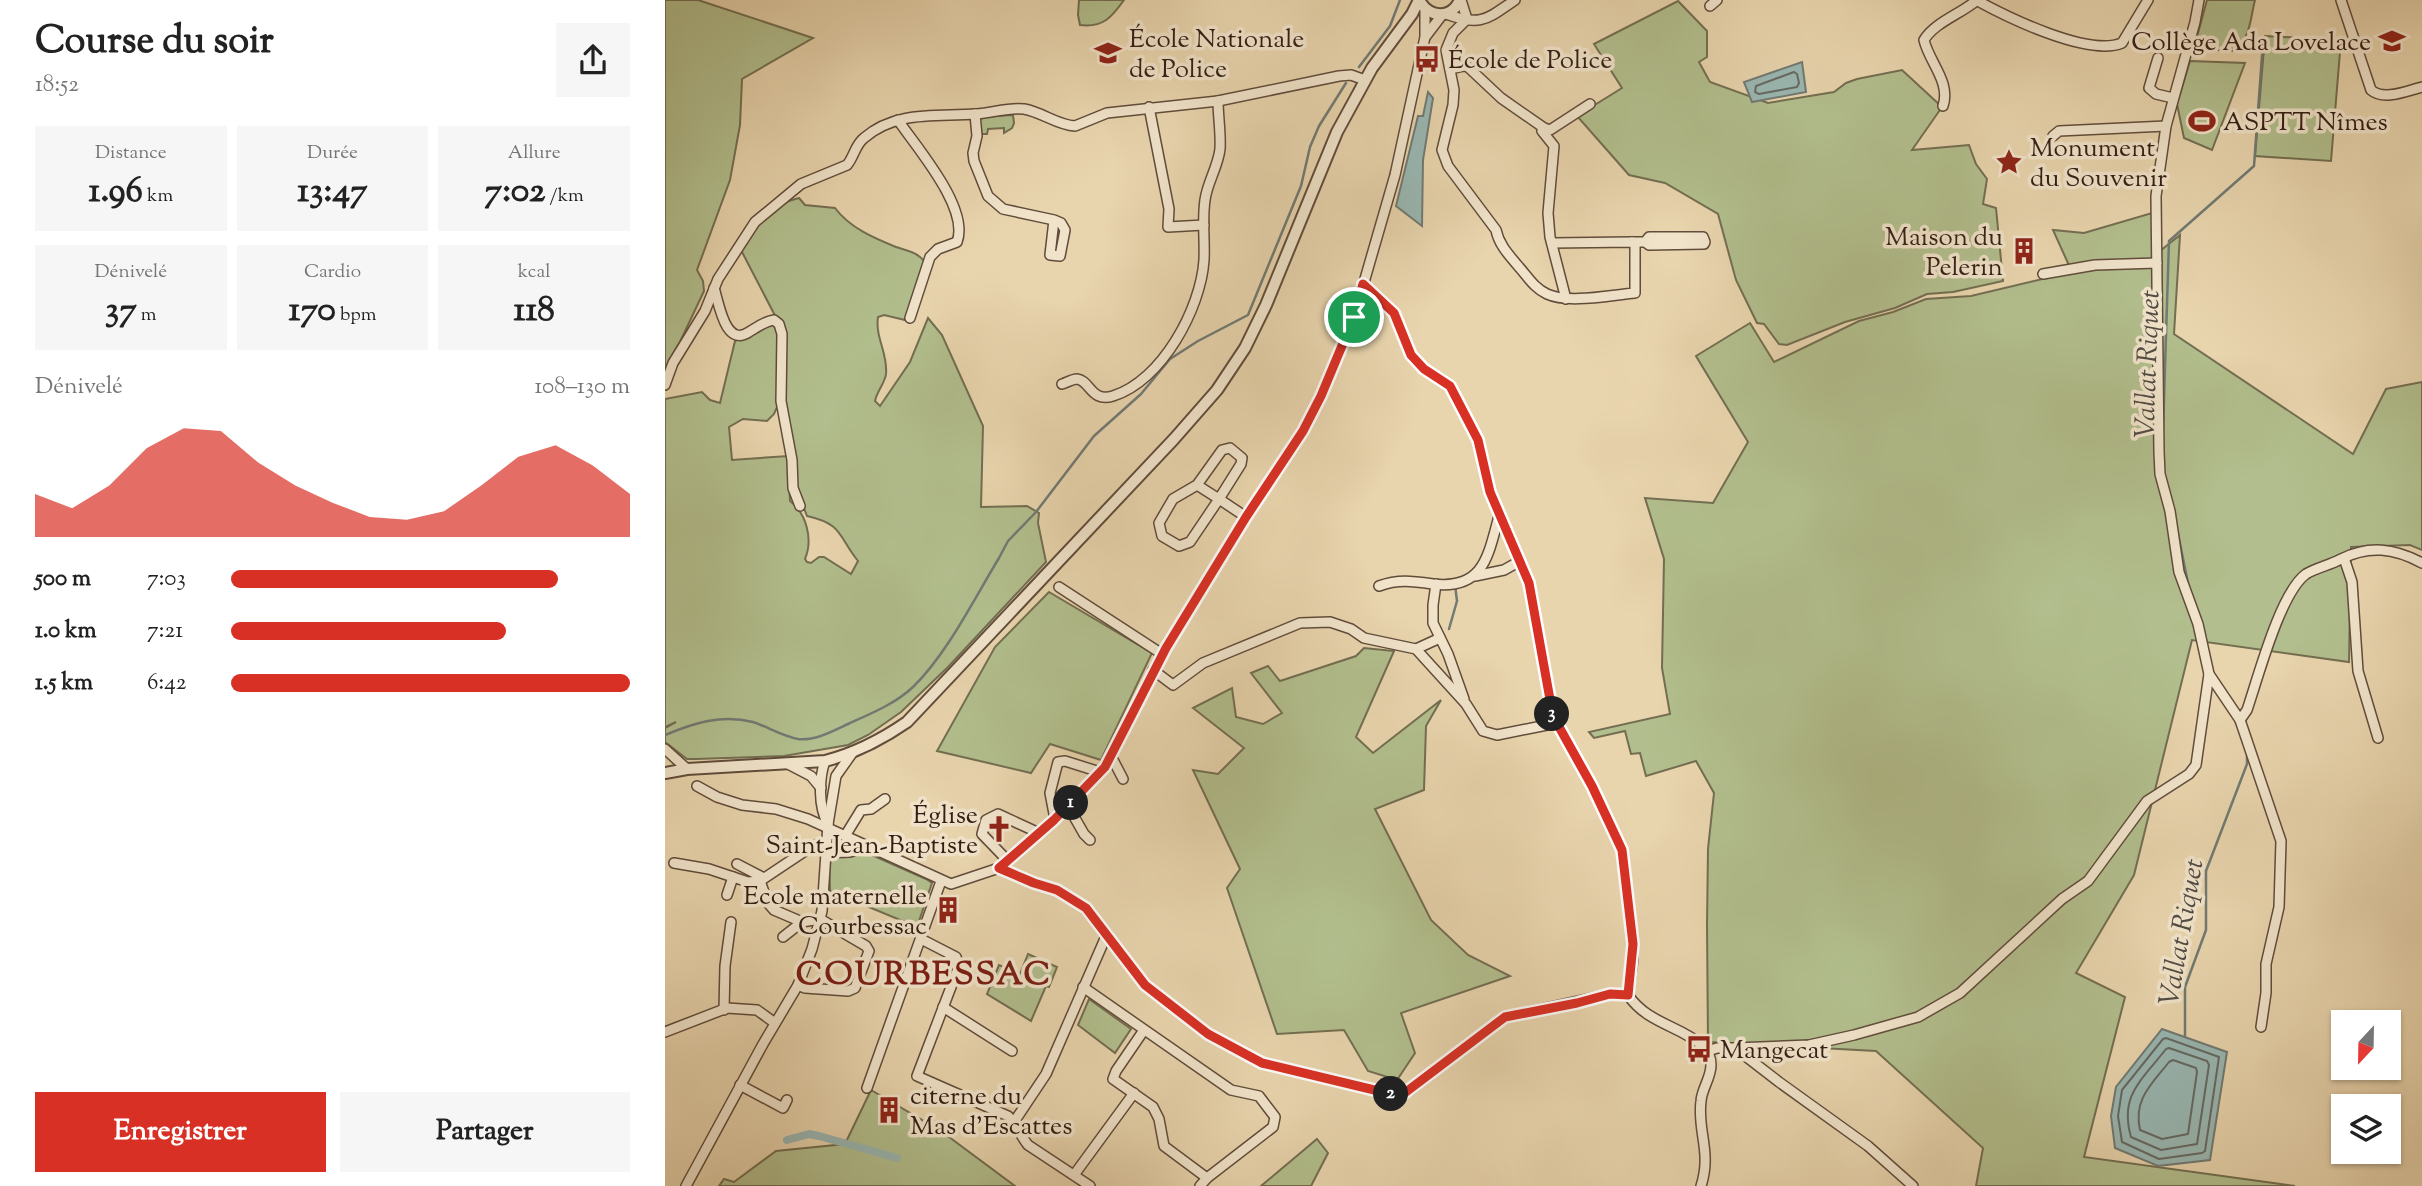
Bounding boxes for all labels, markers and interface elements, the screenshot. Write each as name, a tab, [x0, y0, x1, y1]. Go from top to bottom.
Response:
text: Course du soir	[35, 16, 274, 70]
place label: École Nationale de Police	[1129, 22, 1304, 89]
button: share	[556, 23, 630, 97]
place label: Collège Ada Lovelace	[2131, 25, 2371, 62]
school or university icon: Collège Ada Lovelace	[2377, 26, 2407, 56]
school or university icon: École Nationale de Police	[1093, 38, 1123, 68]
place label: École de Police	[1448, 43, 1612, 80]
bus stop icon: École de Police	[1412, 44, 1442, 74]
text: 18:52	[35, 69, 79, 102]
place label: ASPTT Nîmes	[2223, 105, 2388, 142]
sports icon: ASPTT Nîmes	[2187, 106, 2217, 136]
place label: Monument du Souvenir	[2030, 131, 2167, 198]
text: Distance	[95, 140, 167, 167]
text: Durée	[307, 140, 358, 167]
text: Allure	[508, 140, 561, 167]
place icon: Monument du Souvenir	[1994, 147, 2024, 177]
text: 1.96	[89, 167, 143, 218]
text: 13:47	[297, 167, 368, 218]
text: 7:02	[485, 167, 545, 218]
text: km	[143, 183, 173, 210]
text: /km	[545, 183, 584, 210]
place label: Maison du Pelerin	[1885, 220, 2003, 287]
building icon: Maison du Pelerin	[2009, 236, 2039, 266]
text: Dénivelé	[95, 259, 167, 286]
text: Cardio	[304, 259, 361, 286]
text: kcal	[518, 259, 550, 286]
text: 37	[105, 286, 137, 337]
text: 170	[289, 286, 336, 337]
text: 118	[514, 286, 555, 337]
pin	[1324, 287, 1384, 347]
water label: Vallat Riquet	[2126, 289, 2172, 439]
icon: arrive	[1335, 298, 1373, 336]
text: m	[137, 302, 157, 329]
text: bpm	[336, 302, 376, 329]
text: Dénivelé	[35, 371, 123, 404]
text: 108–130 m	[534, 371, 630, 404]
text: 500 m	[35, 563, 91, 596]
text: 7:03	[147, 563, 186, 596]
text: 1.0 km	[35, 615, 97, 648]
text: 7:21	[147, 615, 183, 648]
text: 1.5 km	[35, 667, 93, 700]
text: 6:42	[147, 667, 187, 700]
pin: 3	[1535, 696, 1569, 732]
text: 3	[1548, 700, 1555, 727]
pin: 1	[1053, 786, 1089, 820]
text: 1	[1067, 789, 1074, 816]
place label: Église Saint-Jean-Baptiste	[766, 798, 978, 865]
church icon: Église Saint-Jean-Baptiste	[984, 814, 1014, 844]
water label: Vallat Riquet	[2150, 856, 2216, 1009]
place label: Ecole maternelle Courbessac	[743, 879, 927, 946]
building icon: Ecole maternelle Courbessac	[933, 895, 963, 925]
district label: COURBESSAC	[796, 952, 1052, 1000]
north arrow	[2331, 1010, 2401, 1080]
map controls	[2331, 1010, 2401, 1164]
place label: Mangecat	[1720, 1033, 1828, 1070]
bus stop icon: Mangecat	[1684, 1034, 1714, 1064]
pin: 2	[1373, 1076, 1409, 1112]
place label: citerne du Mas d'Escattes	[910, 1079, 1072, 1146]
text: 2	[1386, 1080, 1395, 1107]
button: Enregistrer	[35, 1092, 326, 1172]
button: Partager	[340, 1092, 630, 1172]
button: layers	[2331, 1094, 2401, 1164]
building icon: citerne du Mas d'Escattes	[874, 1095, 904, 1125]

